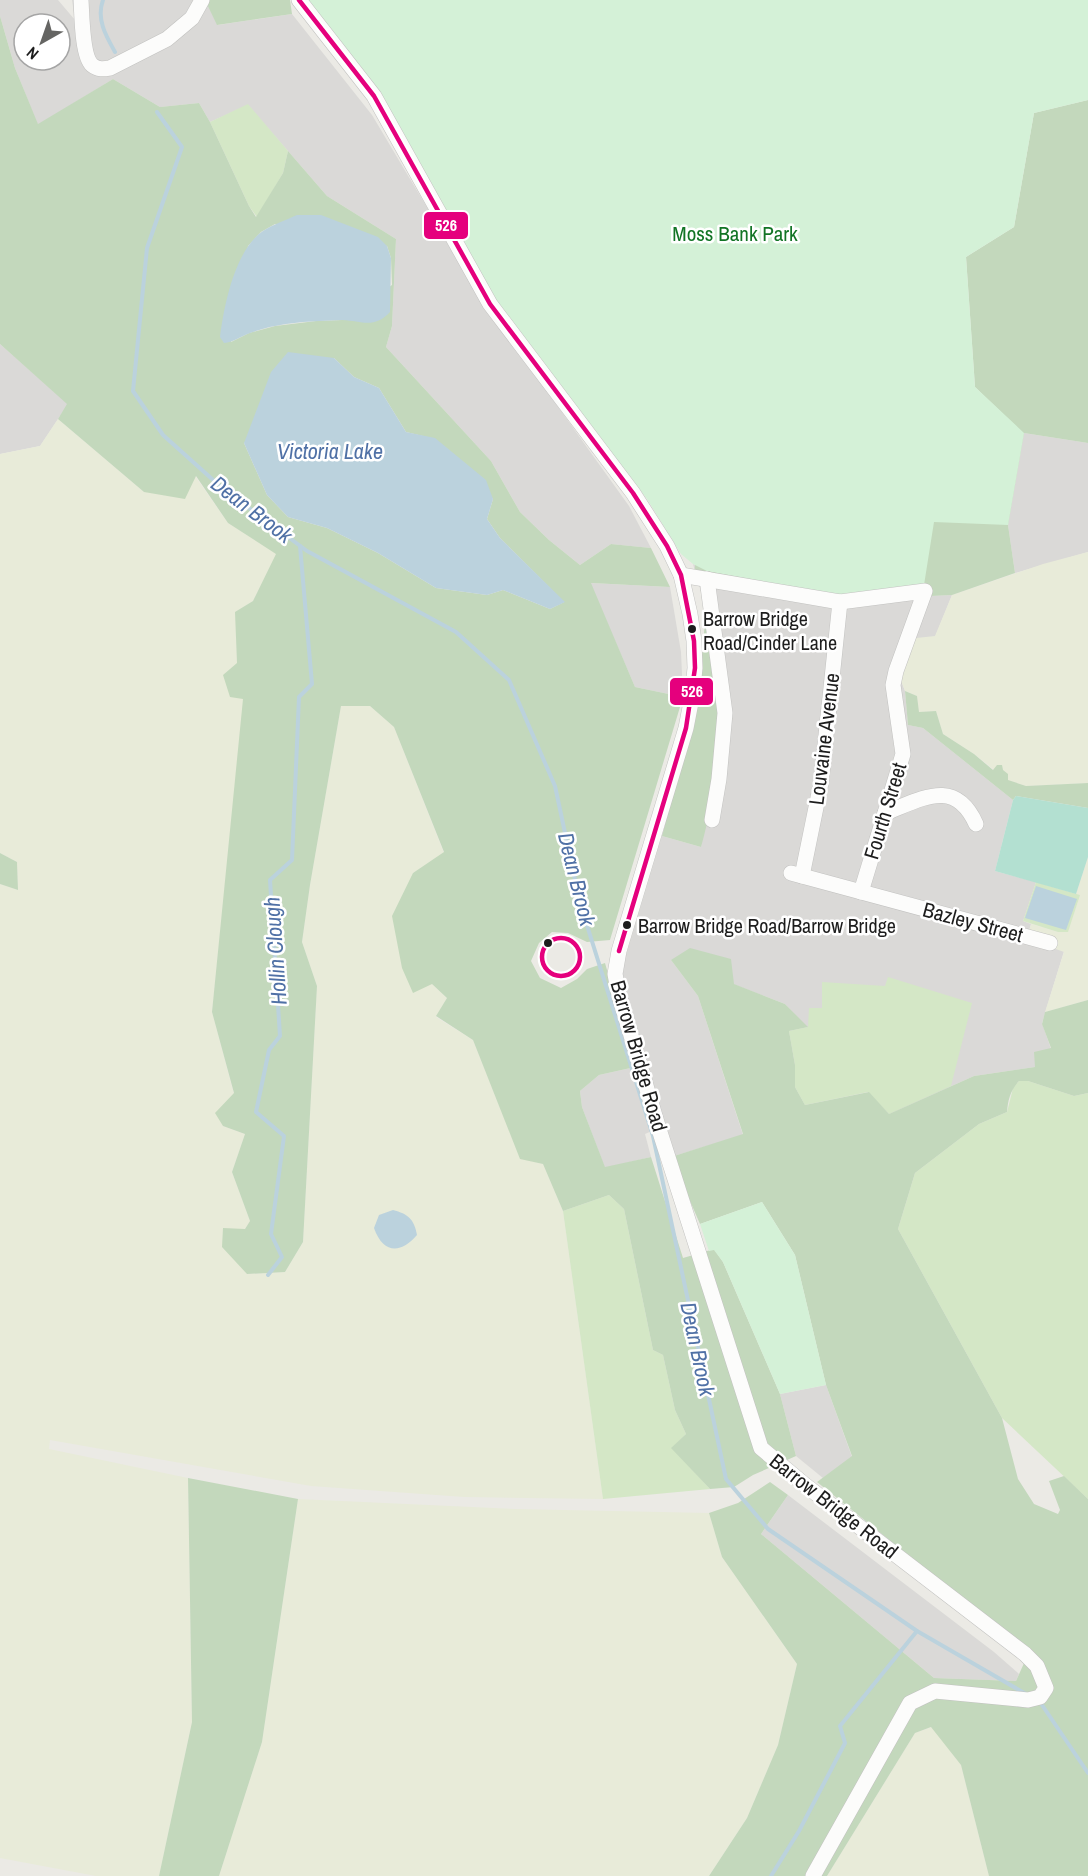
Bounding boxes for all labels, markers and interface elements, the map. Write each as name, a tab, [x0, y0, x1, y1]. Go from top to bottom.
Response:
north arrow	[12, 12, 72, 72]
text: N	[22, 42, 43, 65]
line badge: 526	[423, 211, 469, 240]
text: 526	[435, 214, 457, 236]
park label: Moss Bank Park	[672, 219, 798, 248]
water label: Victoria Lake	[277, 436, 383, 466]
water label: Dean Brook	[205, 468, 300, 550]
place label: Barrow Bridge Road/Cinder Lane	[703, 605, 837, 656]
marker: Barrow Bridge Road/Cinder Lane	[686, 623, 698, 635]
street label: Louvaine Avenue	[802, 671, 846, 807]
line badge: 526	[669, 677, 714, 706]
text: 526	[681, 680, 703, 702]
street label: Fourth Street	[857, 759, 913, 863]
water label: Dean Brook	[551, 829, 603, 930]
street label: Bazley Street	[920, 895, 1026, 949]
water label: Hollin Clough	[256, 896, 294, 1006]
place label: Barrow Bridge Road/Barrow Bridge	[638, 912, 896, 939]
marker: Barrow Bridge Road/Barrow Bridge	[621, 919, 633, 931]
unlabelled marker	[542, 937, 554, 949]
street label: Barrow Bridge Road	[604, 977, 674, 1135]
water label: Dean Brook	[673, 1299, 723, 1400]
street label: Barrow Bridge Road	[764, 1447, 904, 1565]

